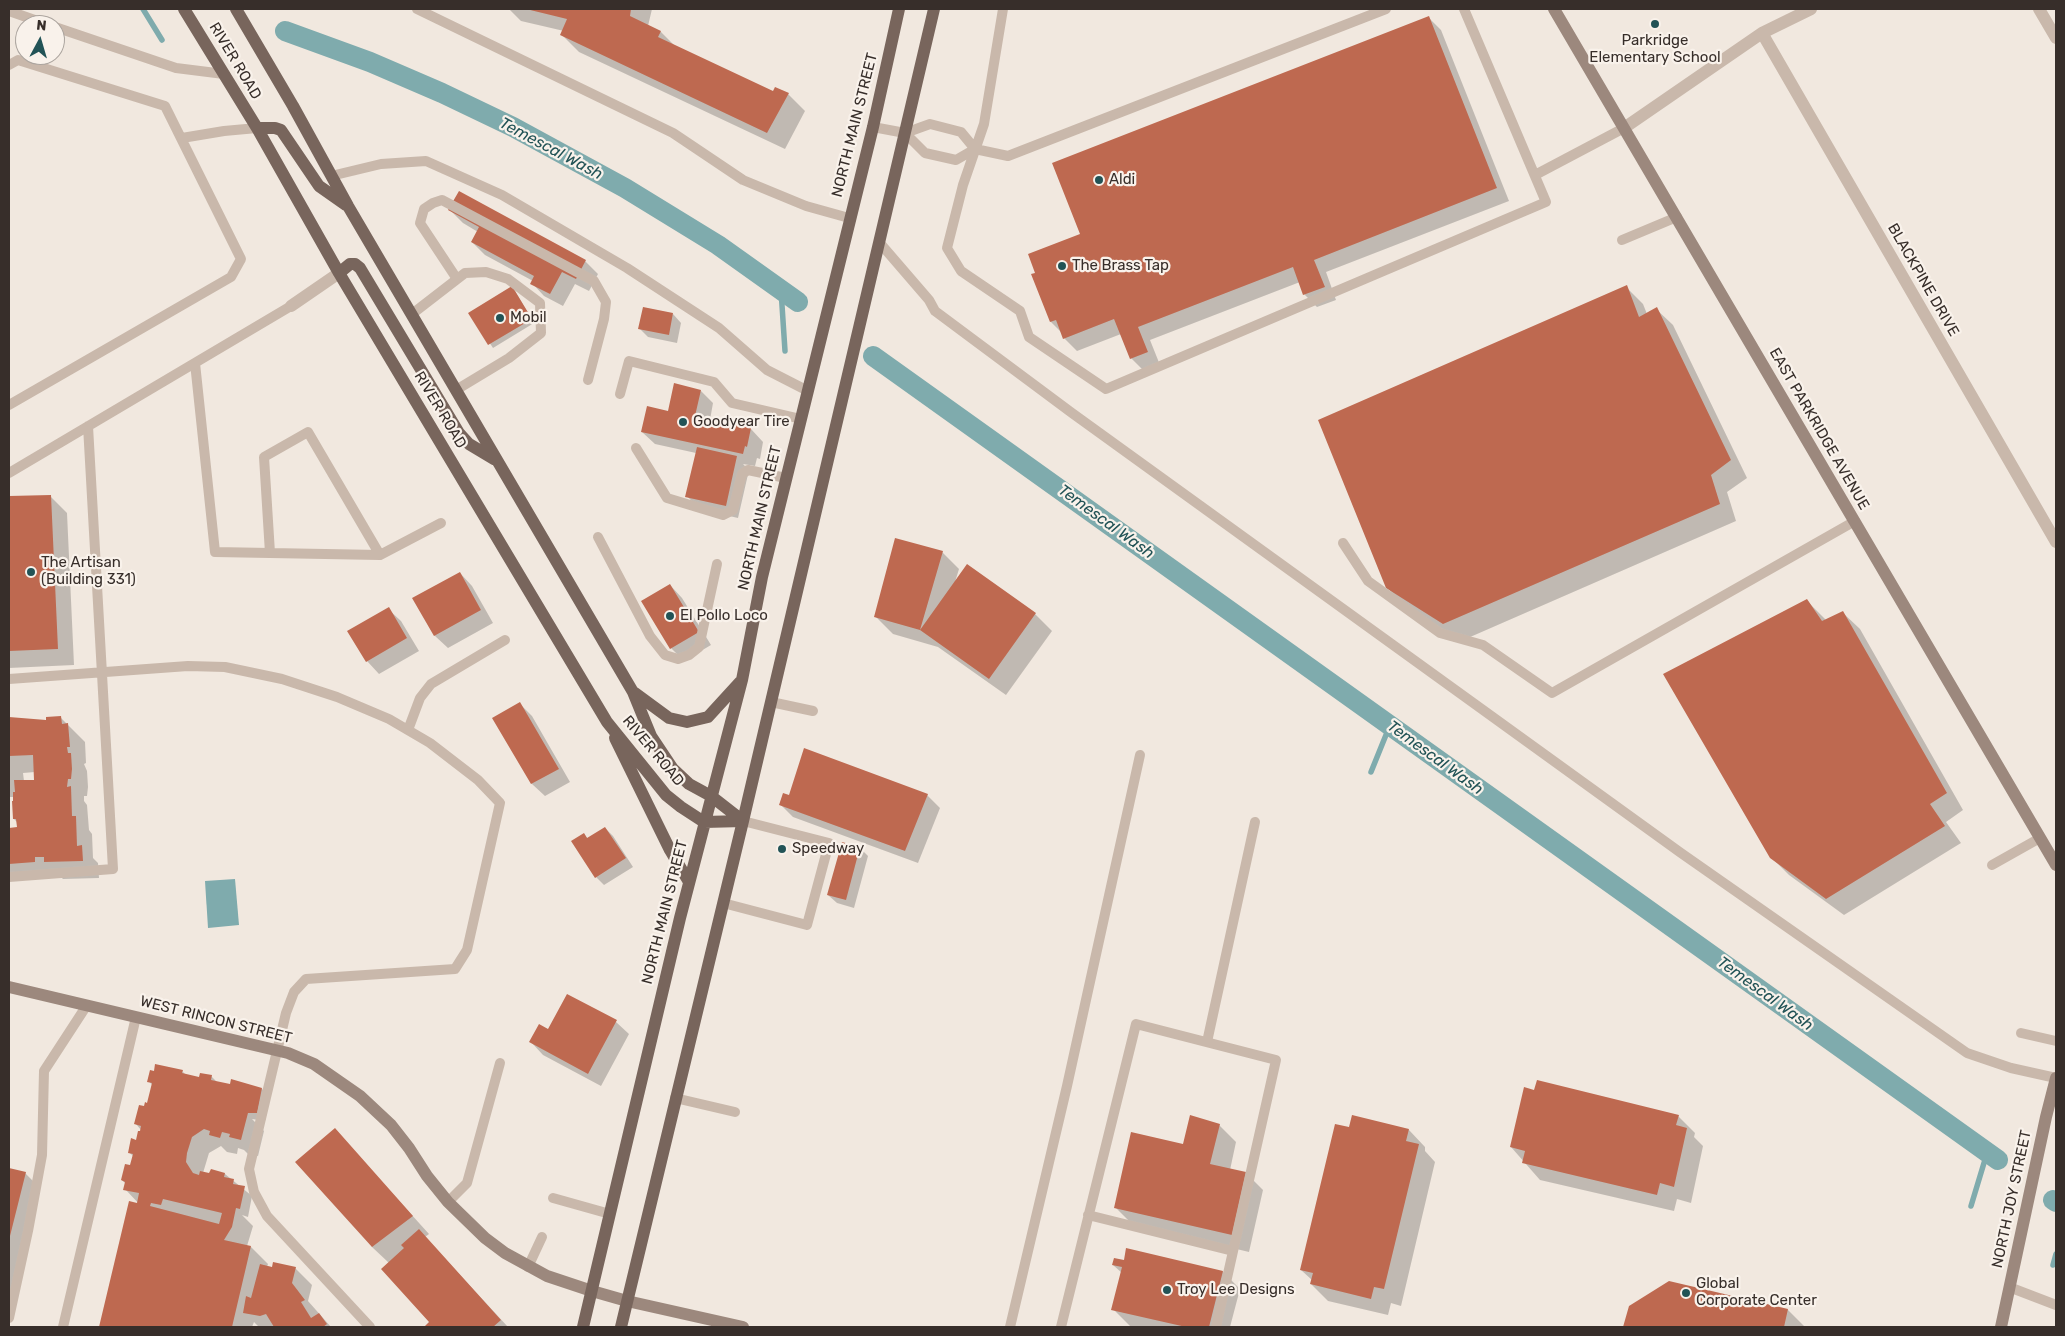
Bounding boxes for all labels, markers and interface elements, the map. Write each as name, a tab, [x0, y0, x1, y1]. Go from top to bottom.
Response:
north arrow	[15, 15, 65, 65]
text: N	[36, 17, 47, 35]
marker: Parkridge Elementary School	[1649, 18, 1661, 30]
street label: RIVER ROAD	[205, 19, 265, 103]
place label: Parkridge Elementary School	[1589, 32, 1721, 67]
street label: NORTH MAIN STREET	[828, 51, 882, 199]
water label: Temescal Wash	[496, 114, 606, 184]
place label: Aldi	[1109, 171, 1135, 189]
marker: Aldi	[1093, 174, 1105, 186]
street label: BLACKPINE DRIVE	[1883, 220, 1963, 340]
place label: The Brass Tap	[1072, 257, 1169, 275]
marker: The Brass Tap	[1056, 260, 1068, 272]
place label: Mobil	[510, 309, 547, 327]
marker: Mobil	[494, 312, 506, 324]
street label: EAST PARKRIDGE AVENUE	[1765, 345, 1873, 513]
street label: RIVER ROAD	[410, 368, 470, 452]
place label: Goodyear Tire	[693, 413, 790, 431]
marker: Goodyear Tire	[677, 416, 689, 428]
street label: NORTH MAIN STREET	[735, 444, 785, 592]
water label: Temescal Wash	[1054, 481, 1158, 563]
place label: The Artisan (Building 331)	[41, 554, 136, 589]
marker: The Artisan (Building 331)	[25, 566, 37, 578]
place label: El Pollo Loco	[680, 607, 768, 625]
marker: El Pollo Loco	[664, 610, 676, 622]
street label: RIVER ROAD	[618, 712, 688, 790]
water label: Temescal Wash	[1383, 717, 1487, 799]
street label: NORTH MAIN STREET	[638, 838, 692, 986]
place label: Speedway	[792, 840, 864, 858]
marker: Speedway	[776, 843, 788, 855]
water label: Temescal Wash	[1713, 953, 1817, 1035]
street label: WEST RINCON STREET	[138, 992, 294, 1048]
street label: NORTH JOY STREET	[1989, 1128, 2035, 1270]
place label: Global Corporate Center	[1696, 1275, 1817, 1310]
place label: Troy Lee Designs	[1177, 1281, 1295, 1299]
marker: Troy Lee Designs	[1161, 1284, 1173, 1296]
marker: Global Corporate Center	[1680, 1287, 1692, 1299]

